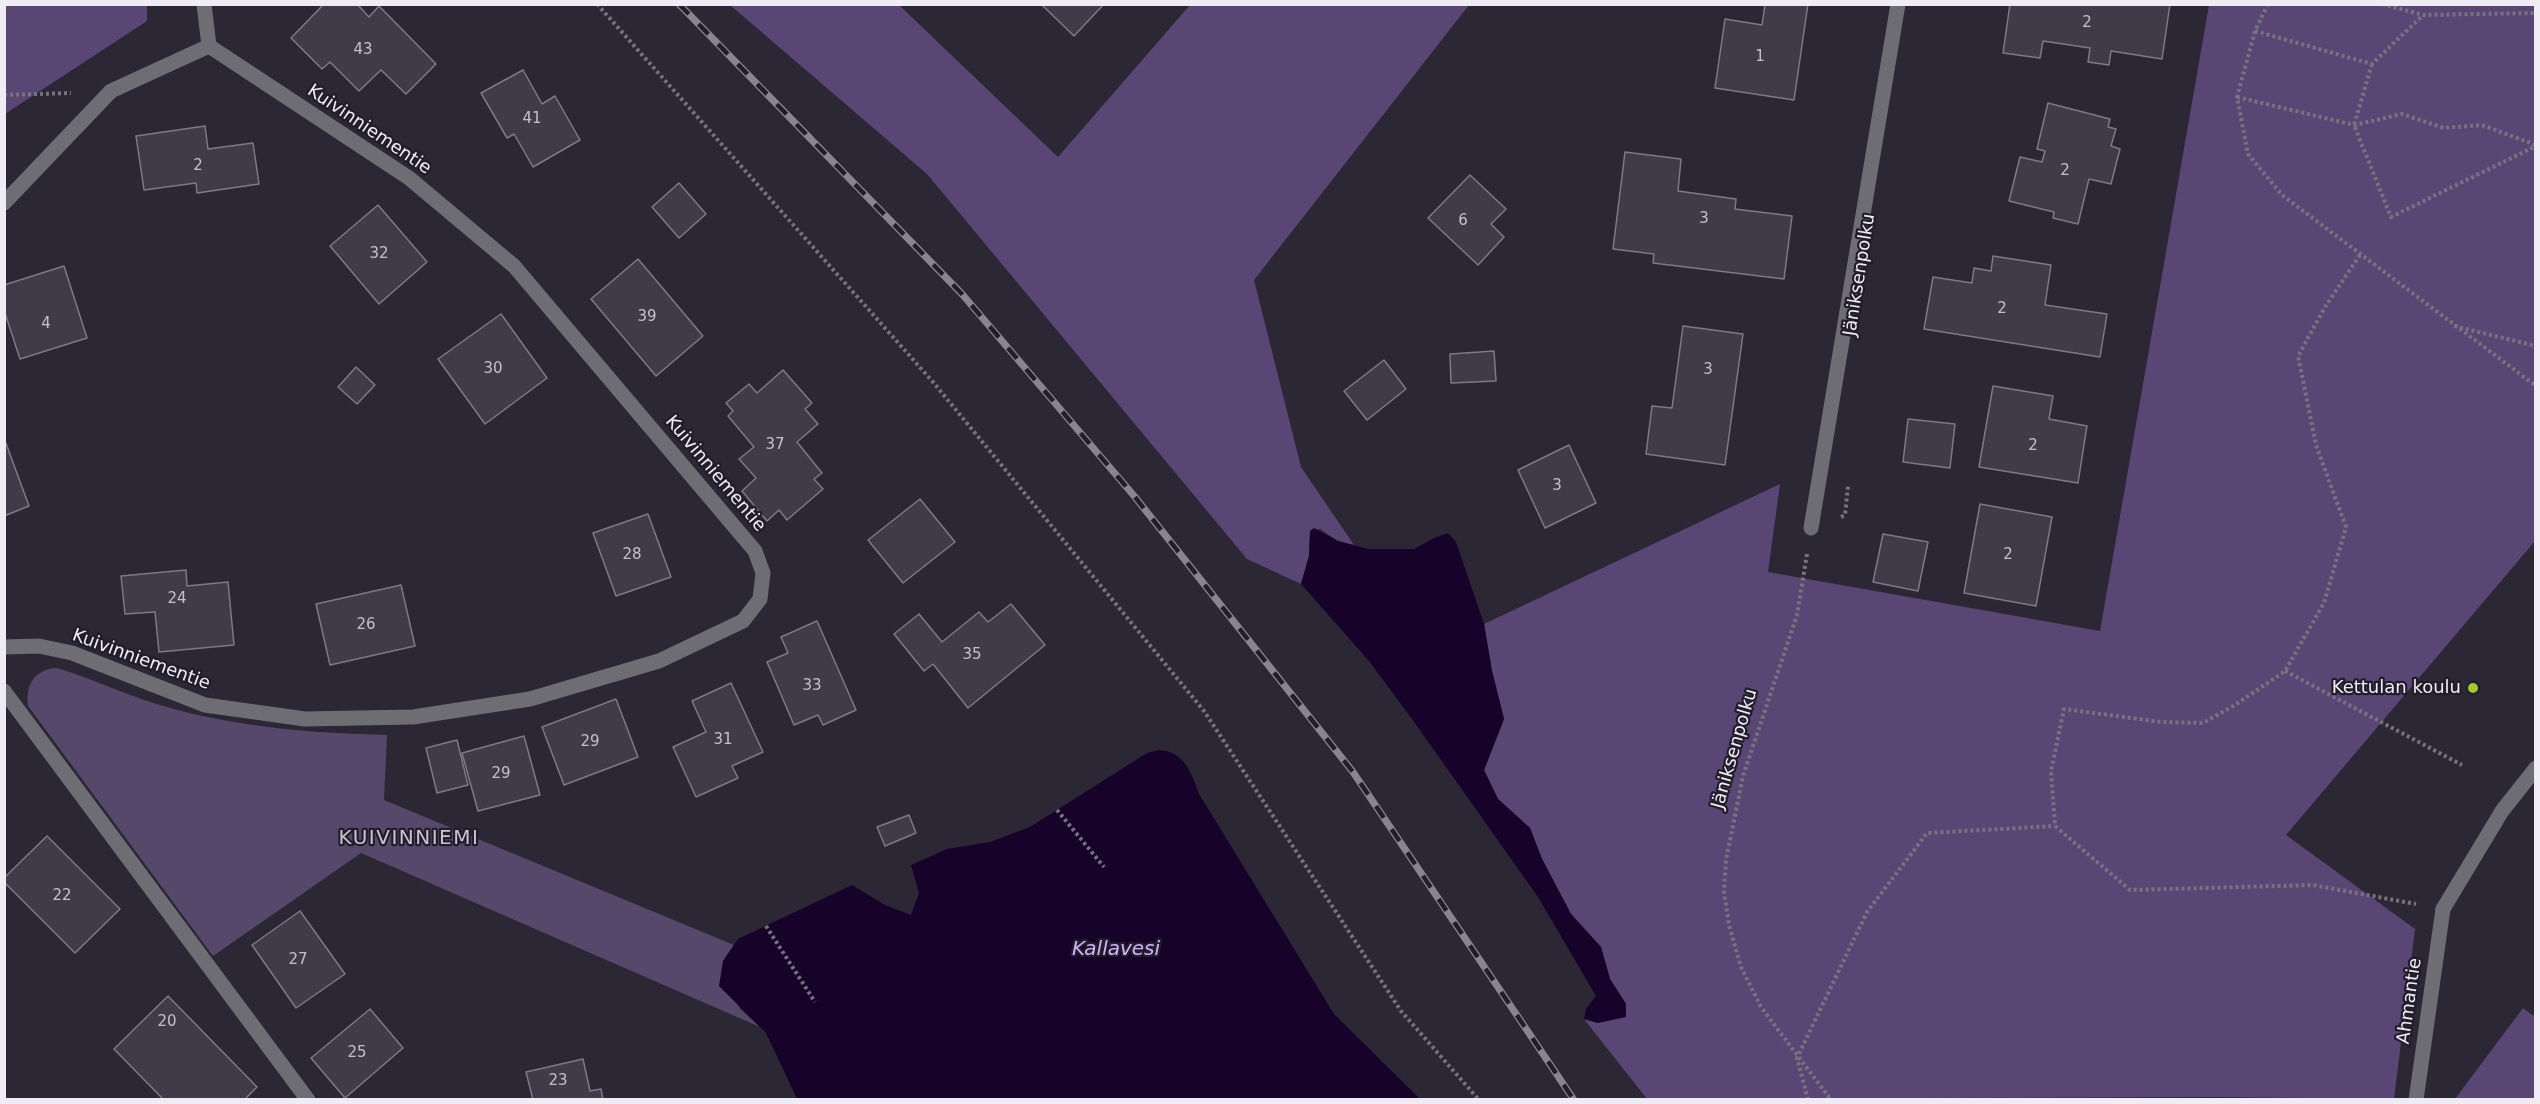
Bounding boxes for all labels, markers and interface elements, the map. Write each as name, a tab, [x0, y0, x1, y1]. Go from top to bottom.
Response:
house number: 2	[2082, 14, 2092, 32]
house number: 43	[353, 41, 373, 59]
house number: 1	[1755, 48, 1765, 66]
street label: Kuivinniementie	[303, 81, 435, 179]
house number: 41	[522, 110, 542, 128]
house number: 2	[193, 157, 203, 175]
house number: 2	[2060, 162, 2070, 180]
house number: 3	[1699, 210, 1709, 228]
house number: 6	[1458, 212, 1468, 230]
street label: Jäniksenpolku	[1840, 212, 1880, 338]
house number: 32	[369, 245, 389, 263]
house number: 2	[1997, 300, 2007, 318]
house number: 39	[637, 308, 657, 326]
house number: 4	[41, 315, 51, 333]
house number: 30	[483, 360, 503, 378]
house number: 3	[1703, 361, 1713, 379]
street label: Kuivinniementie	[660, 412, 770, 536]
house number: 37	[765, 436, 785, 454]
house number: 2	[2028, 437, 2038, 455]
house number: 3	[1552, 477, 1562, 495]
house number: 28	[622, 546, 642, 564]
house number: 2	[2003, 546, 2013, 564]
house number: 24	[167, 590, 187, 608]
house number: 26	[356, 616, 376, 634]
street label: Kuivinniementie	[69, 625, 213, 695]
house number: 35	[962, 646, 982, 664]
house number: 33	[802, 677, 822, 695]
place label: Kettulan koulu	[2332, 677, 2461, 699]
marker: Kettulan koulu	[2466, 681, 2480, 695]
street label: Jäniksenpolku	[1708, 687, 1762, 811]
house number: 31	[713, 731, 733, 749]
house number: 29	[580, 733, 600, 751]
house number: 29	[491, 765, 511, 783]
district label: KUIVINNIEMI	[339, 827, 479, 851]
house number: 22	[52, 887, 72, 905]
water label: Kallavesi	[1072, 938, 1160, 962]
house number: 27	[288, 951, 308, 969]
street label: Ahmantie	[2393, 957, 2427, 1045]
house number: 20	[157, 1013, 177, 1031]
house number: 25	[347, 1044, 367, 1062]
house number: 23	[548, 1072, 568, 1090]

